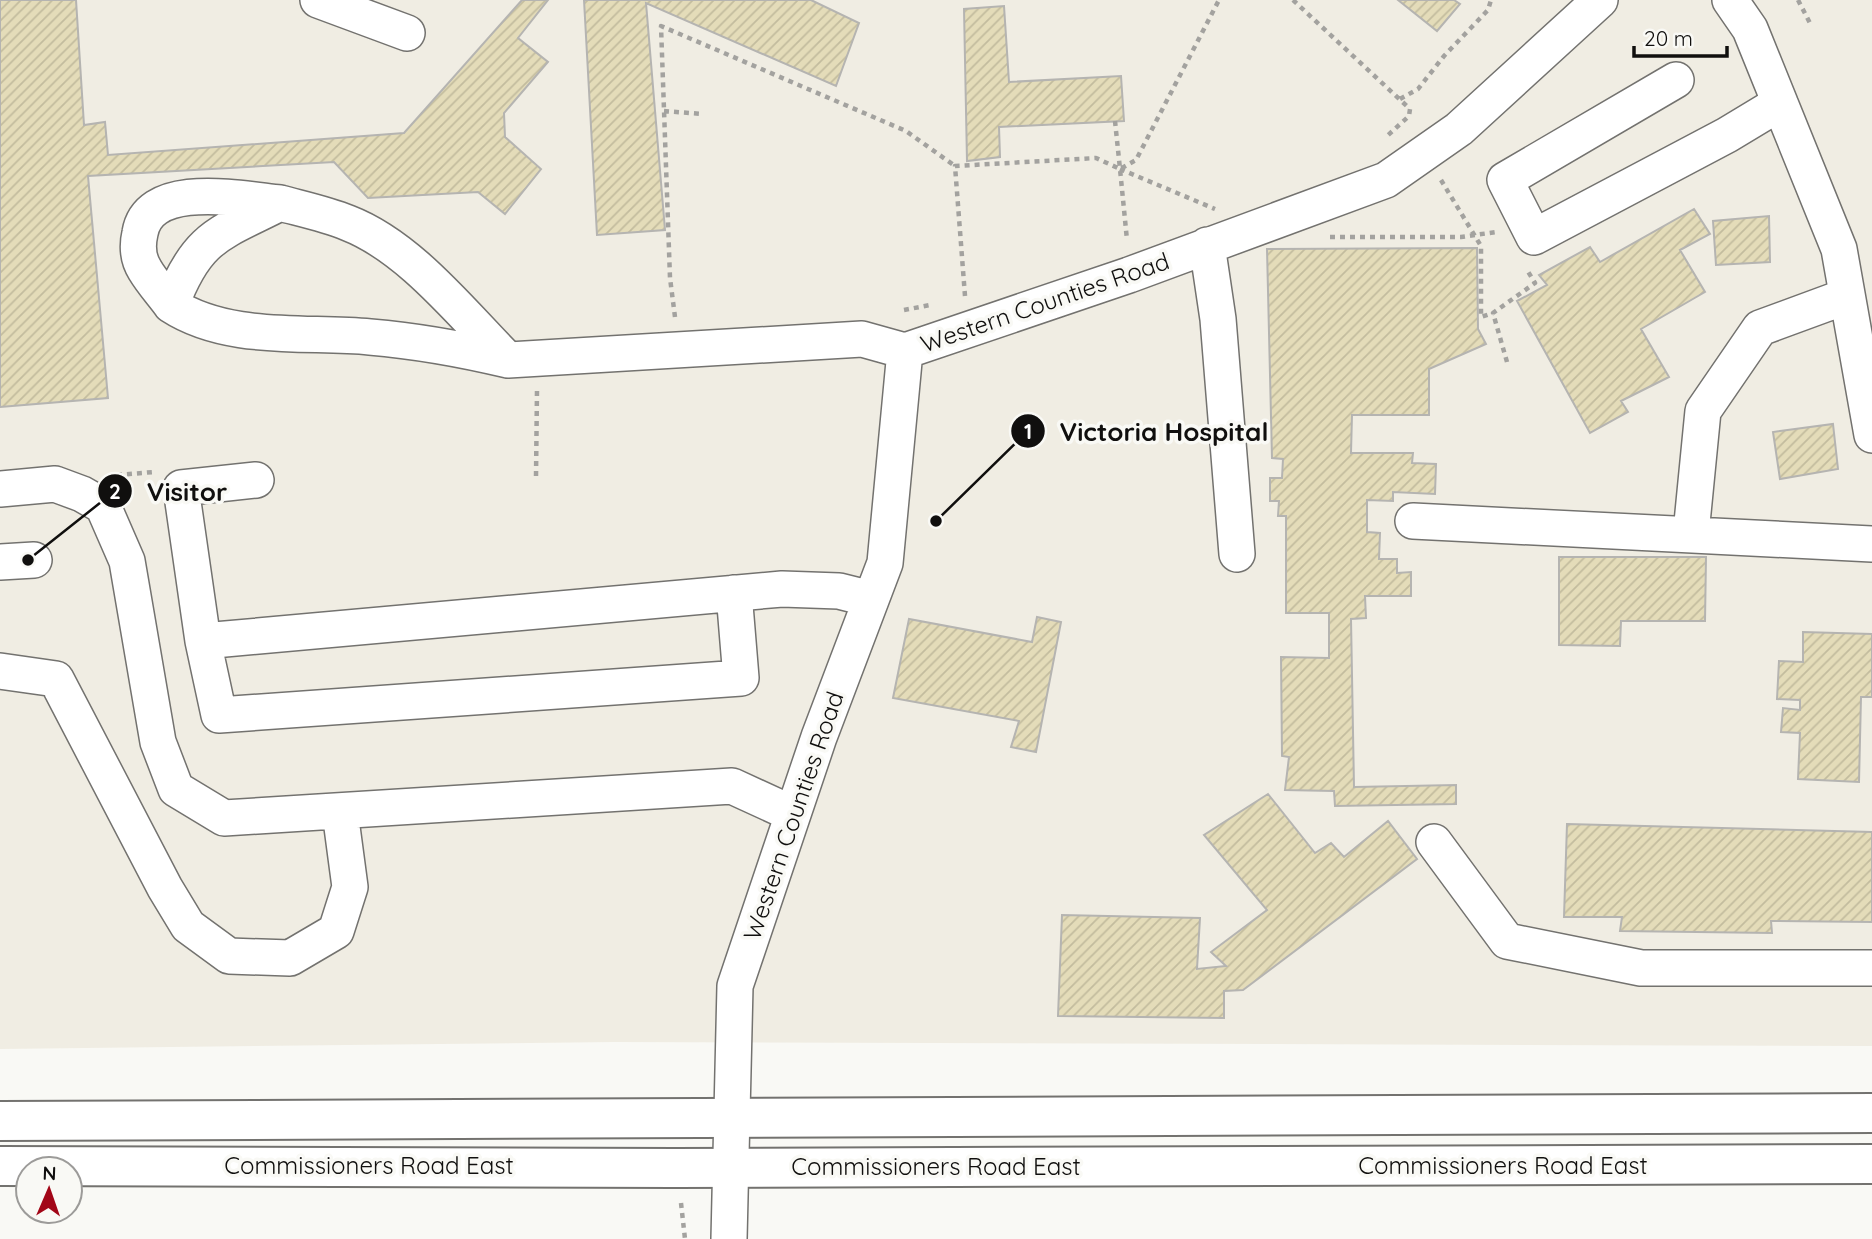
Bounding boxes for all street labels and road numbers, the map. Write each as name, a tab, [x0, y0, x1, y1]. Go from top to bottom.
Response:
street label: Western Counties Road	[917, 245, 1173, 359]
street label: Western Counties Road	[736, 688, 850, 944]
street label: Commissioners Road East	[224, 1150, 514, 1180]
street label: Commissioners Road East	[1358, 1150, 1648, 1180]
street label: Commissioners Road East	[791, 1151, 1081, 1181]

